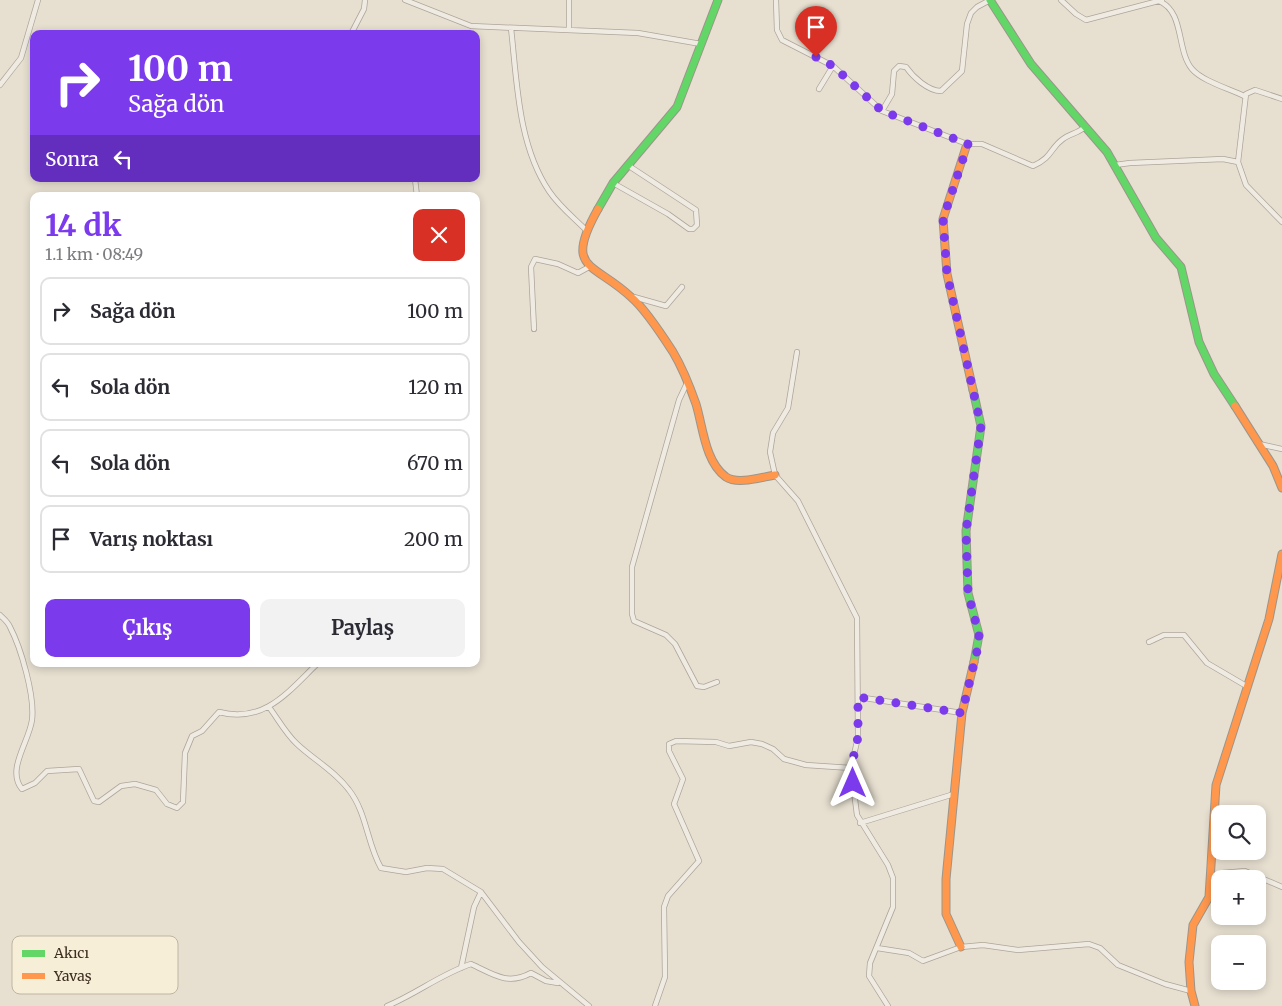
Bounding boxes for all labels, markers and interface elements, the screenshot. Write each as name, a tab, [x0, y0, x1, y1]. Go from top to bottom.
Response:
pin	[795, 6, 837, 57]
icon: arrive	[802, 13, 830, 41]
text: 100 m	[128, 47, 233, 91]
icon: right	[45, 50, 110, 115]
text: Sağa dön	[128, 90, 224, 118]
icon: left	[109, 145, 137, 173]
text: Sonra	[45, 147, 99, 171]
text: 14 dk	[45, 206, 121, 244]
button: close	[413, 209, 465, 261]
text: 1.1 km · 08:49	[45, 244, 143, 264]
icon: right	[47, 297, 75, 325]
text: Sağa dön	[90, 299, 175, 323]
text: 100 m	[407, 299, 463, 323]
icon: left	[47, 373, 75, 401]
text: Sola dön	[90, 375, 170, 399]
text: 120 m	[408, 375, 463, 399]
icon: left	[47, 449, 75, 477]
text: Sola dön	[90, 451, 170, 475]
text: 670 m	[407, 451, 463, 475]
icon: arrive	[47, 525, 75, 553]
text: Varış noktası	[90, 527, 213, 551]
text: 200 m	[404, 527, 463, 551]
button: Çıkış	[45, 599, 250, 657]
button: Paylaş	[260, 599, 465, 657]
position arrow	[826, 756, 878, 808]
map controls	[1211, 805, 1266, 990]
button: search	[1211, 805, 1266, 860]
button: +	[1211, 870, 1266, 925]
button: −	[1211, 935, 1266, 990]
legend	[12, 936, 178, 994]
text: Akıcı	[53, 944, 89, 962]
text: Yavaş	[53, 967, 92, 985]

